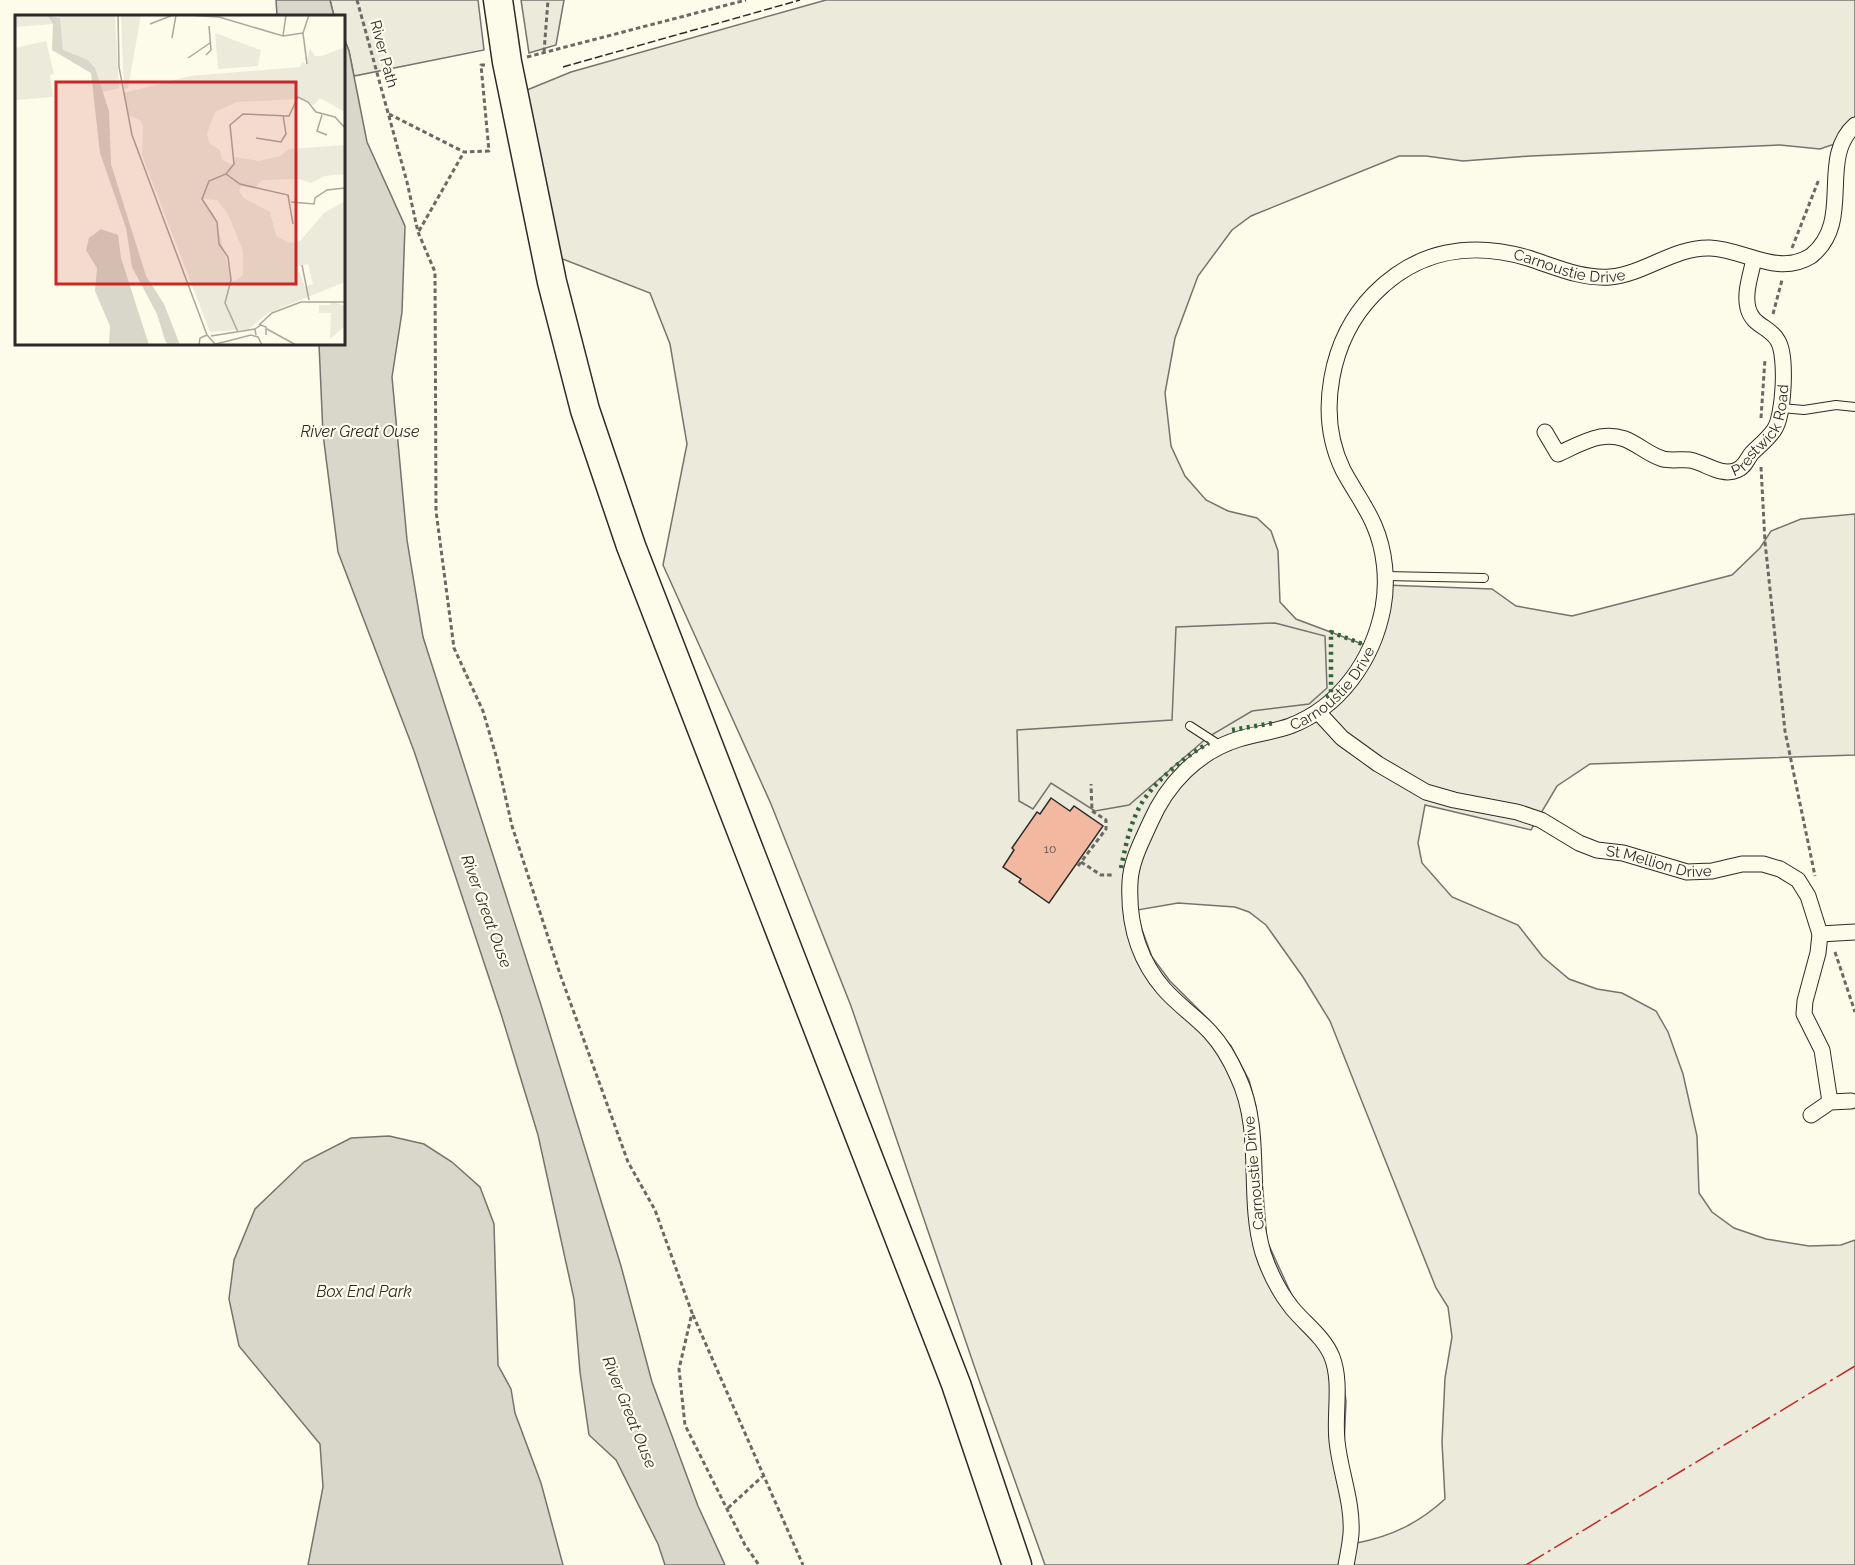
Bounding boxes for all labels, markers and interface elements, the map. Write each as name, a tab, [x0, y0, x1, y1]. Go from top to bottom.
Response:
inset map	[15, 15, 345, 345]
street label: River Path	[366, 18, 402, 90]
street label: Carnoustie Drive	[1512, 246, 1627, 286]
street label: Prestwick Road	[1729, 384, 1792, 480]
water label: River Great Ouse	[301, 422, 420, 441]
street label: Carnoustie Drive	[1287, 644, 1379, 734]
house number: 10	[1044, 842, 1056, 856]
street label: St Mellion Drive	[1605, 842, 1712, 881]
water label: River Great Ouse	[457, 852, 516, 971]
street label: Carnoustie Drive	[1240, 1115, 1268, 1231]
water label: Box End Park	[316, 1282, 412, 1301]
water label: River Great Ouse	[598, 1353, 661, 1471]

